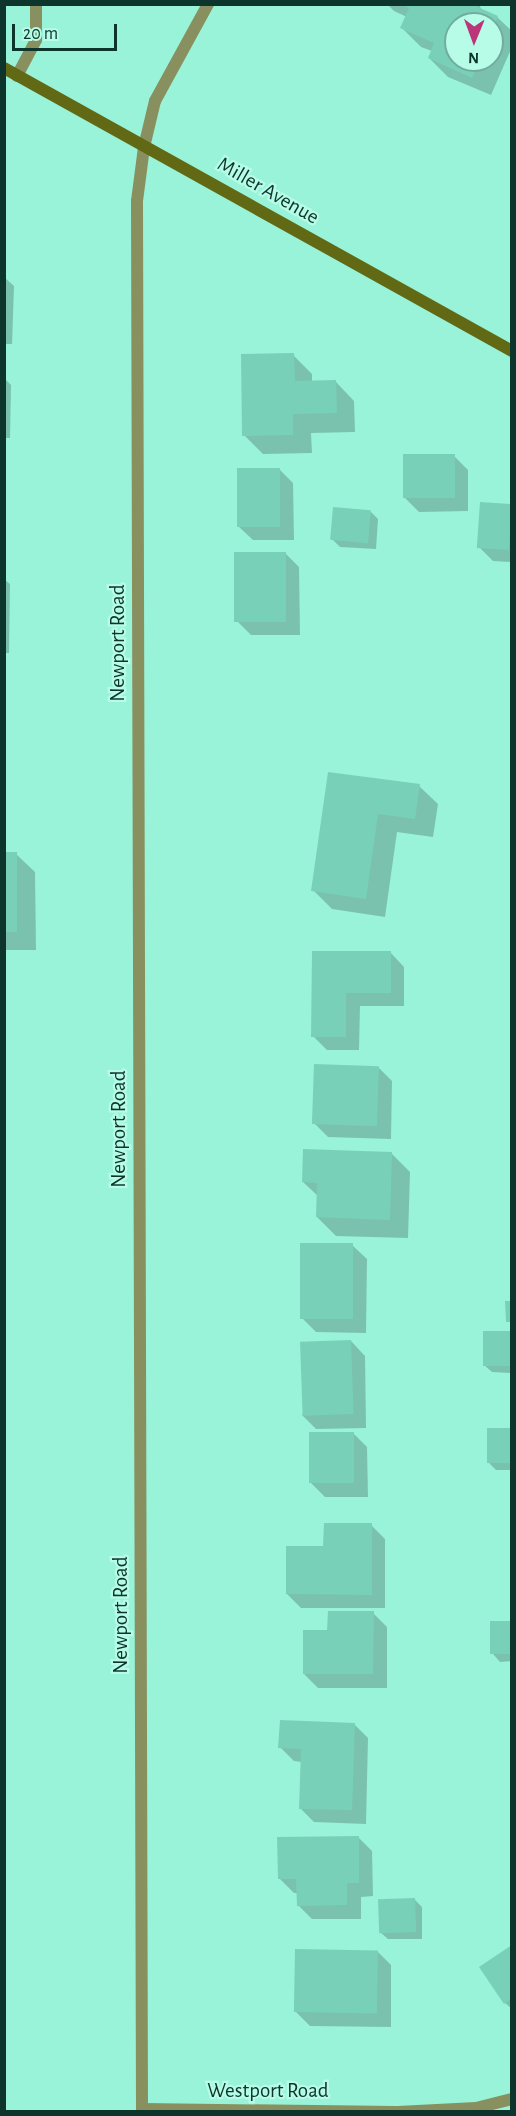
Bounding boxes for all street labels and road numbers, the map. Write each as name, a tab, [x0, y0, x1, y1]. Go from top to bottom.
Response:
street label: Miller Avenue	[213, 152, 323, 230]
street label: Newport Road	[105, 584, 131, 702]
street label: Newport Road	[106, 1070, 132, 1188]
street label: Newport Road	[108, 1556, 134, 1674]
street label: Westport Road	[207, 2078, 329, 2104]

